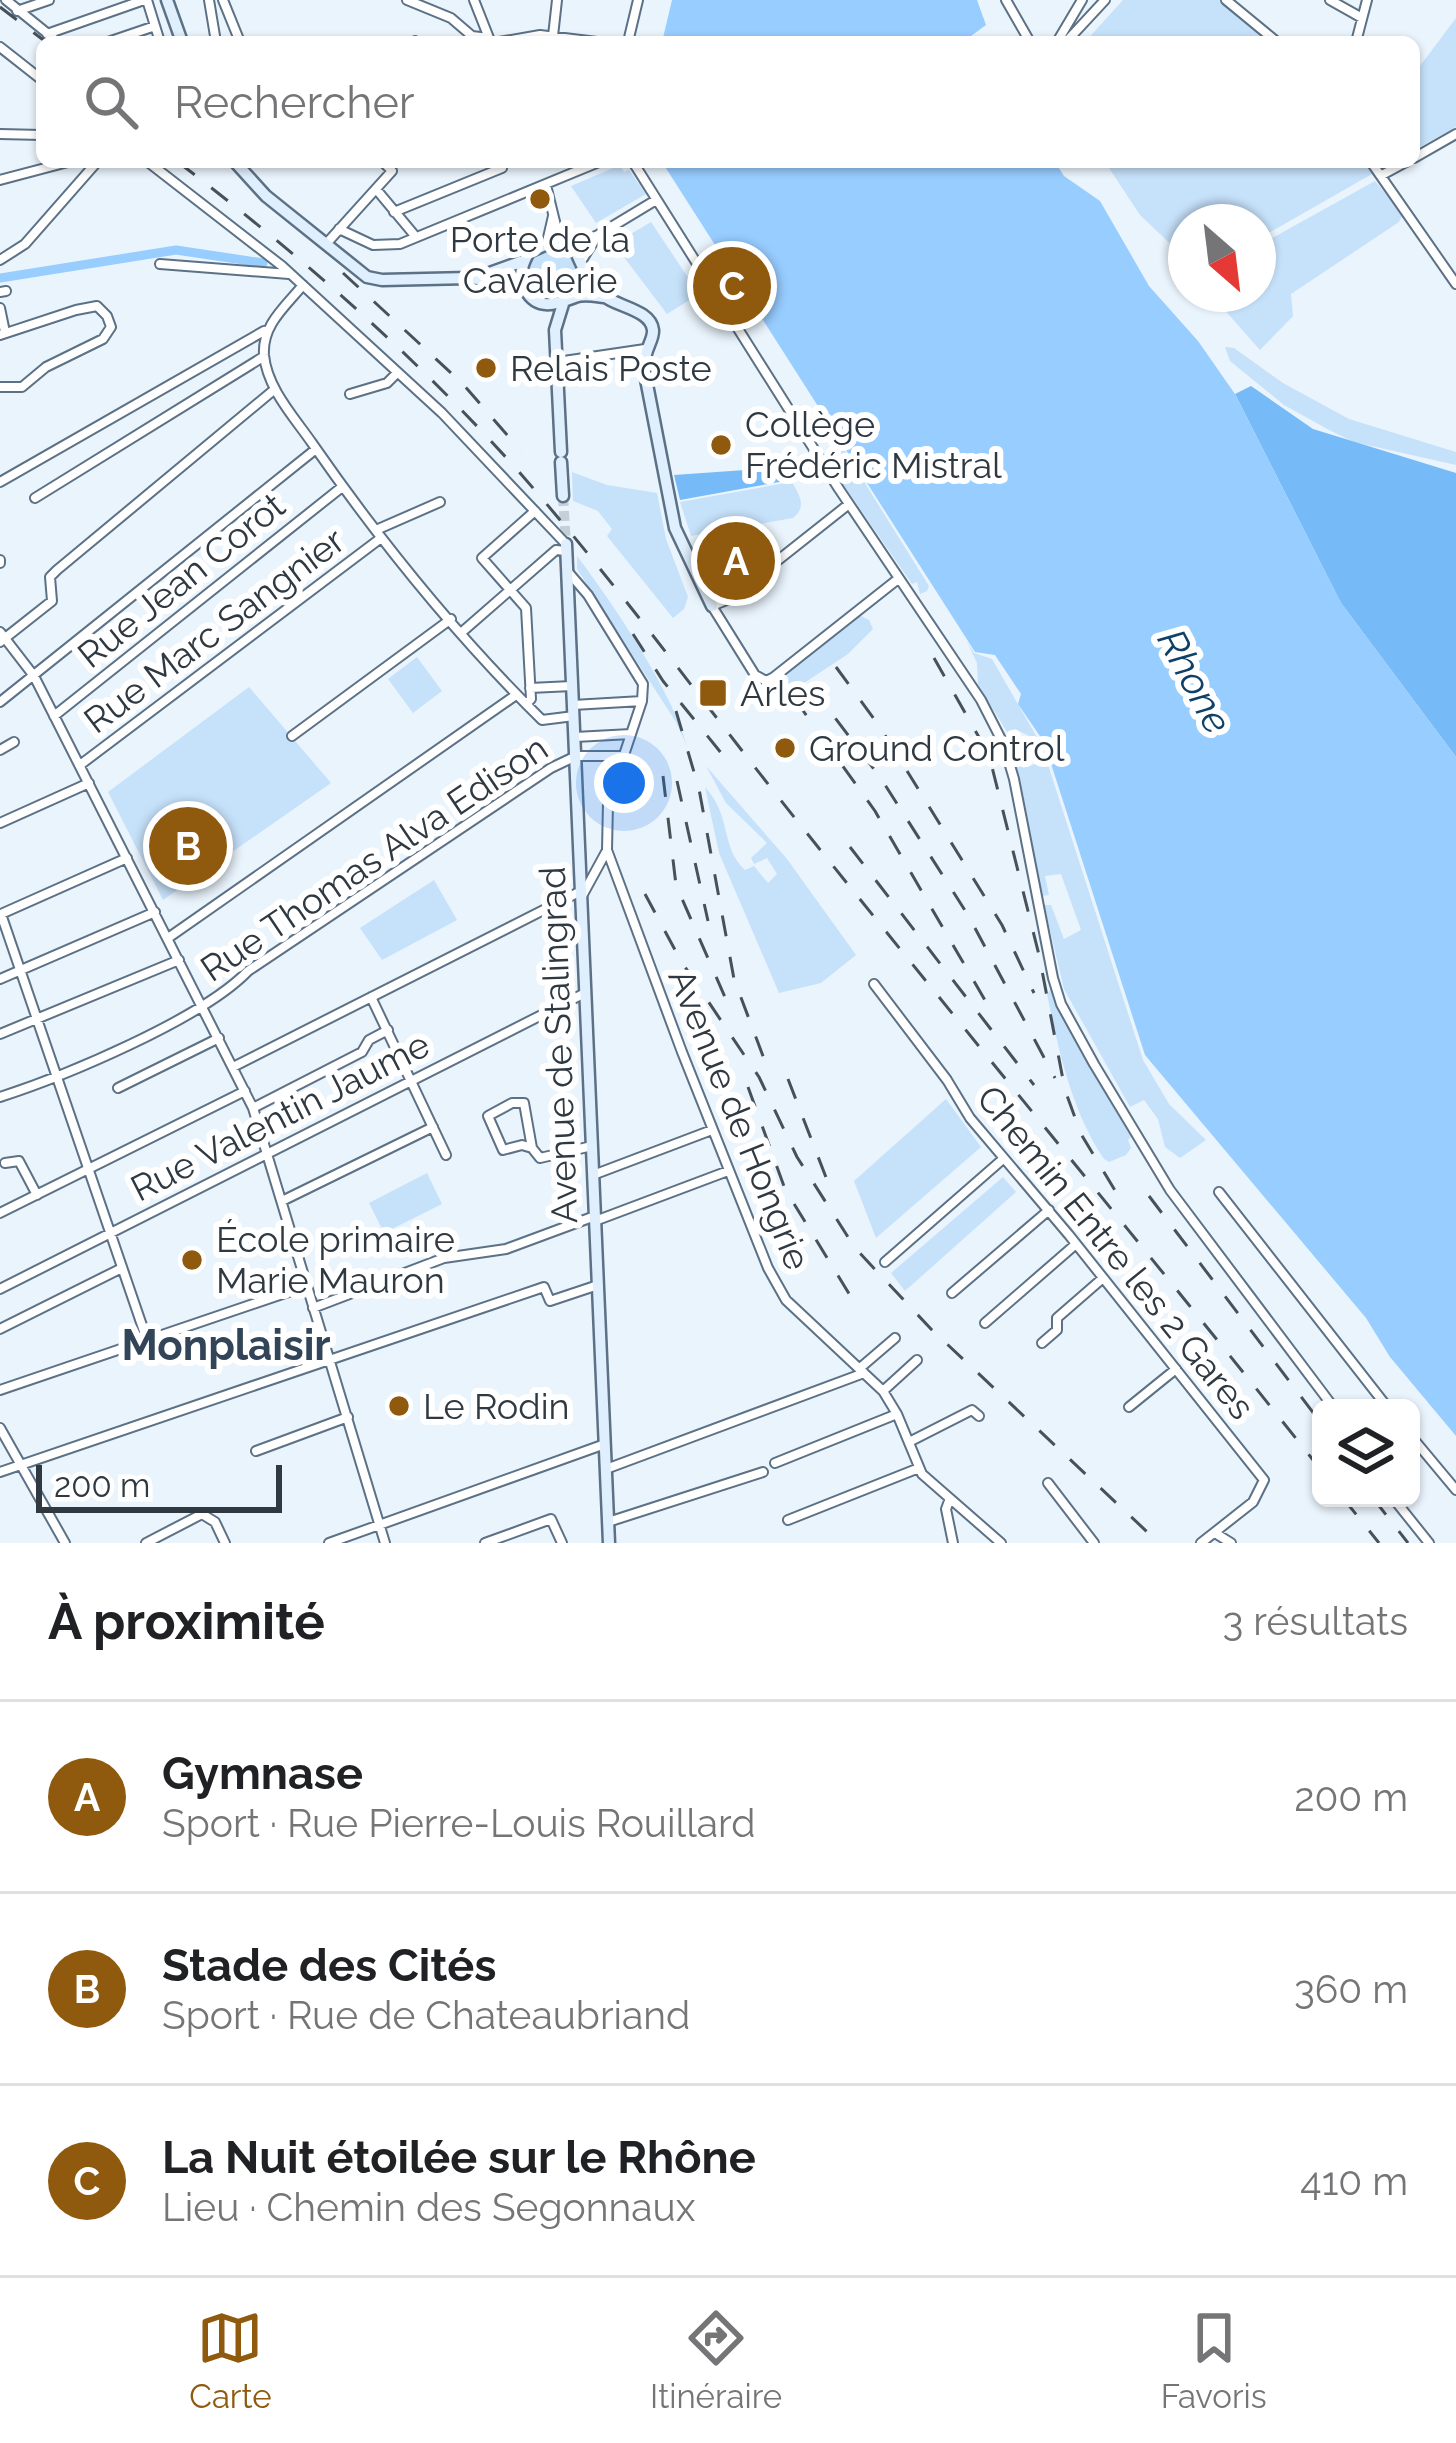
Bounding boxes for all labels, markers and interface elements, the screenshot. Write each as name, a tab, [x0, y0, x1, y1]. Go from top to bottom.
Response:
search box	[36, 36, 1420, 168]
icon: search	[78, 69, 144, 135]
text: Rechercher	[174, 76, 415, 129]
marker: Porte de la Cavalerie	[527, 186, 553, 212]
north arrow	[1168, 204, 1276, 312]
place label: Porte de la Cavalerie	[450, 218, 630, 301]
pin: C	[693, 241, 771, 331]
place label: Relais Poste	[510, 347, 712, 389]
marker: Relais Poste	[473, 355, 499, 381]
place label: Collège Frédéric Mistral	[745, 403, 1002, 486]
marker: Collège Frédéric Mistral	[708, 432, 734, 458]
street label: Rue Jean Corot	[69, 484, 293, 676]
pin: A	[697, 516, 775, 606]
street label: Rue Marc Sangnier	[76, 518, 352, 741]
water label: Rhone	[1149, 621, 1241, 741]
place label: Arles	[740, 672, 825, 714]
marker: Arles	[697, 677, 729, 709]
street label: Rue Thomas Alva Edison	[193, 726, 555, 990]
place label: Ground Control	[809, 727, 1065, 769]
marker: Ground Control	[772, 735, 798, 761]
your location	[594, 753, 654, 813]
pin: B	[149, 801, 227, 891]
street label: Avenue de Stalingrad	[531, 866, 585, 1224]
street label: Avenue de Hongrie	[660, 962, 820, 1276]
street label: Rue Valentin Jaume	[124, 1023, 436, 1209]
street label: Chemin Entre les 2 Gares	[969, 1077, 1263, 1427]
place label: École primaire Marie Mauron	[216, 1218, 455, 1301]
marker: École primaire Marie Mauron	[179, 1247, 205, 1273]
district label: Monplaisir	[121, 1321, 331, 1370]
place label: Le Rodin	[423, 1385, 569, 1427]
marker: Le Rodin	[386, 1393, 412, 1419]
map controls	[1312, 1399, 1420, 1507]
button: layers	[1312, 1399, 1420, 1507]
scale bar	[36, 1459, 282, 1512]
text: 200 m	[54, 1466, 150, 1505]
text: À proximité	[48, 1591, 325, 1651]
text: 3 résultats	[1223, 1598, 1408, 1644]
text: Gymnase	[162, 1747, 363, 1800]
text: A	[74, 1774, 100, 1820]
text: 200 m	[1294, 1774, 1408, 1820]
text: Sport · Rue Pierre-Louis Rouillard	[162, 1800, 755, 1846]
text: Stade des Cités	[162, 1939, 496, 1992]
text: B	[74, 1966, 100, 2012]
text: 360 m	[1294, 1966, 1408, 2012]
text: Sport · Rue de Chateaubriand	[162, 1992, 690, 2038]
text: La Nuit étoilée sur le Rhône	[162, 2131, 756, 2184]
text: C	[74, 2158, 100, 2204]
text: 410 m	[1300, 2158, 1408, 2204]
text: Lieu · Chemin des Segonnaux	[162, 2184, 695, 2230]
tab: Carte	[189, 2305, 272, 2416]
tab: Itinéraire	[650, 2305, 782, 2416]
tab: Favoris	[1161, 2305, 1267, 2416]

